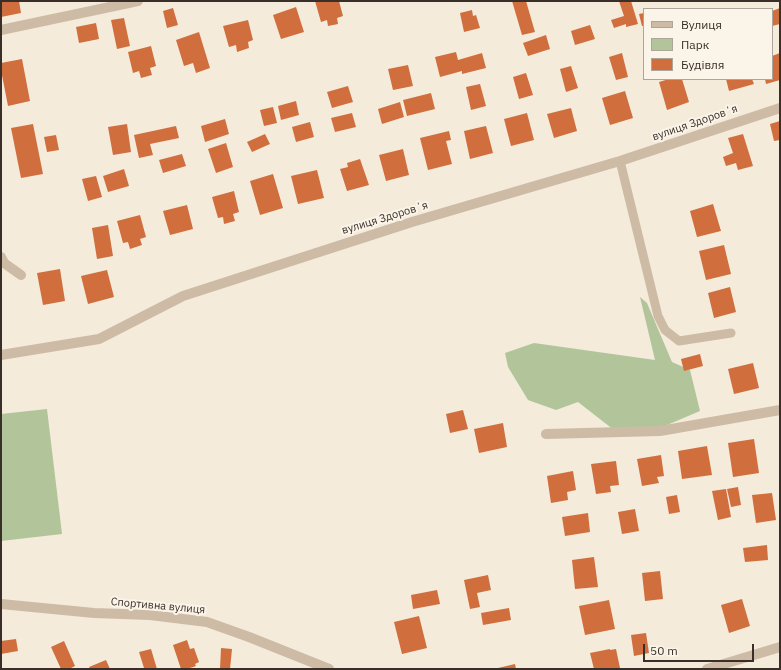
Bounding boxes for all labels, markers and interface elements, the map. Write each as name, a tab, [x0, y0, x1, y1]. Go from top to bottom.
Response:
legend	[643, 8, 773, 80]
text: Вулиця	[681, 17, 722, 32]
text: Парк	[681, 37, 709, 52]
text: Будівля	[681, 57, 724, 72]
street label: вулиця Здоровʼя	[651, 102, 739, 144]
street label: вулиця Здоровʼя	[340, 199, 430, 237]
street label: Спортивна вулиця	[110, 595, 206, 617]
scale bar	[645, 636, 756, 662]
text: 50 m	[650, 643, 678, 658]

